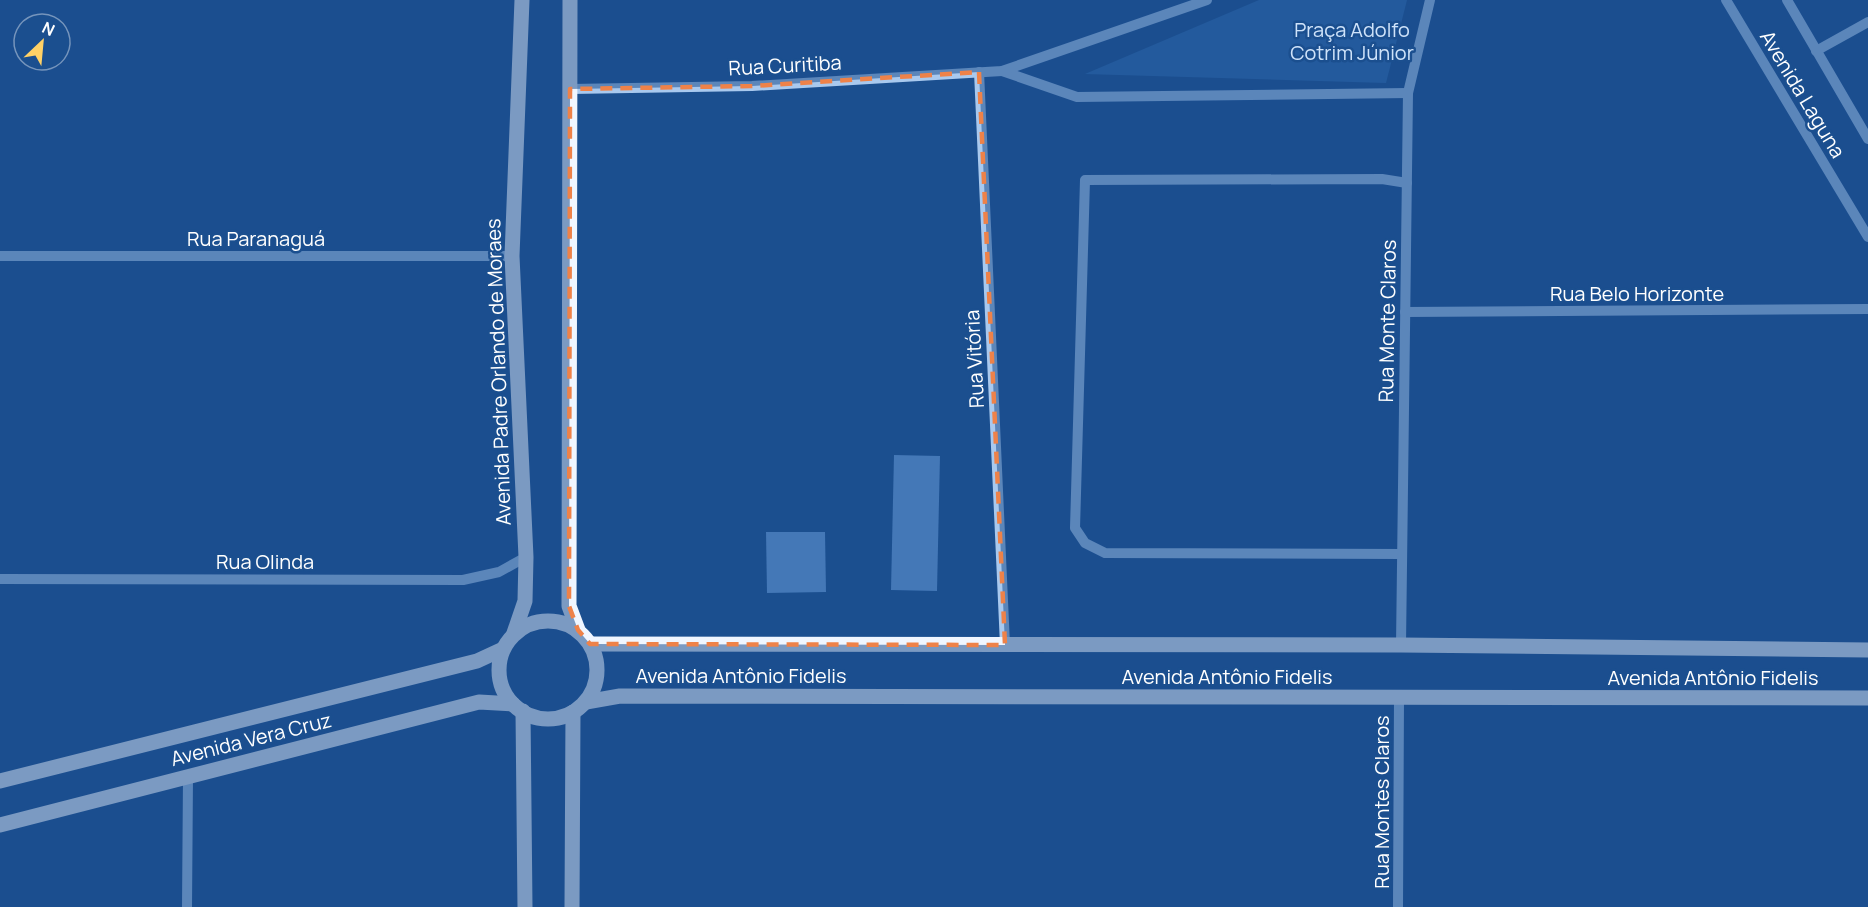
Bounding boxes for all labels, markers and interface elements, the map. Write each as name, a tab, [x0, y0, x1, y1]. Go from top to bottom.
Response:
north arrow	[12, 12, 72, 72]
text: N	[39, 16, 59, 41]
park label: Praça Adolfo Cotrim Júnior	[1290, 16, 1414, 66]
street label: Avenida Laguna	[1754, 25, 1852, 163]
street label: Rua Curitiba	[728, 49, 842, 81]
street label: Avenida Padre Orlando de Moraes	[479, 218, 517, 526]
street label: Rua Paranaguá	[187, 225, 325, 252]
street label: Rua Monte Claros	[1372, 239, 1402, 403]
street label: Rua Belo Horizonte	[1550, 280, 1724, 307]
street label: Rua Vitória	[958, 309, 990, 409]
street label: Rua Olinda	[216, 548, 314, 575]
street label: Avenida Antônio Fidelis	[635, 662, 847, 689]
street label: Avenida Antônio Fidelis	[1121, 663, 1333, 690]
street label: Avenida Antônio Fidelis	[1607, 664, 1819, 691]
street label: Avenida Vera Cruz	[168, 706, 334, 772]
street label: Rua Montes Claros	[1368, 715, 1395, 889]

